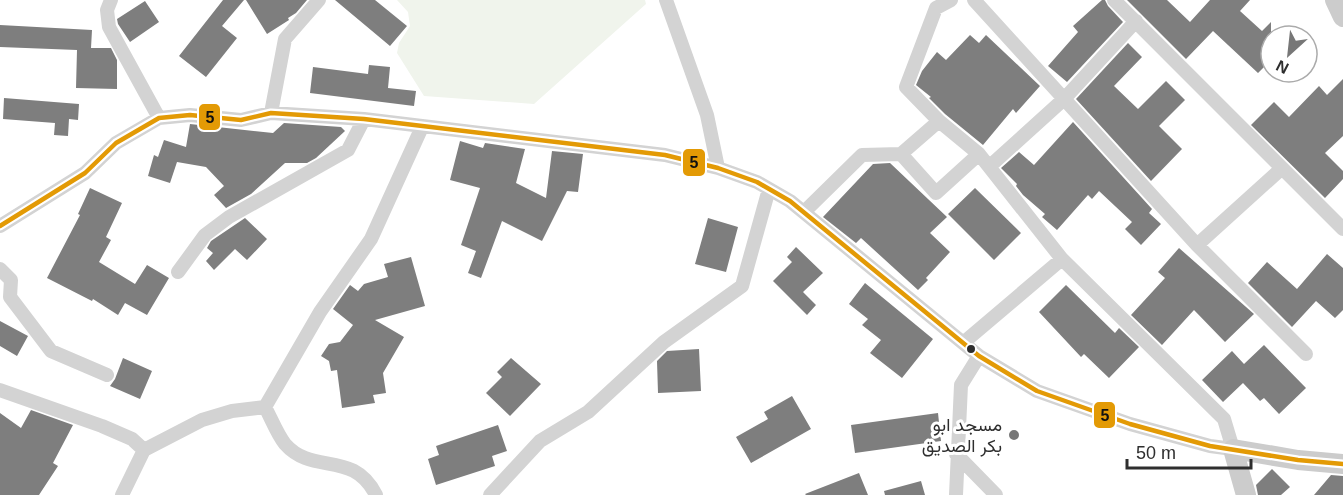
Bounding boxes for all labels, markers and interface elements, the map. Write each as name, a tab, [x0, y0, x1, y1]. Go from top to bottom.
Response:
north arrow	[1259, 24, 1319, 84]
text: N	[1273, 57, 1291, 77]
line badge: 5	[198, 103, 221, 131]
text: 5	[206, 109, 215, 126]
line badge: 5	[682, 148, 706, 177]
text: 5	[690, 154, 699, 171]
unlabelled marker	[965, 343, 977, 355]
line badge: 5	[1093, 401, 1116, 429]
text: 5	[1101, 407, 1110, 424]
place label: مسجد ابو بكر الصديق	[922, 415, 1002, 457]
marker: مسجد ابو بكر الصديق	[1007, 428, 1021, 442]
scale bar	[1127, 432, 1252, 470]
text: 50 m	[1136, 443, 1176, 463]

